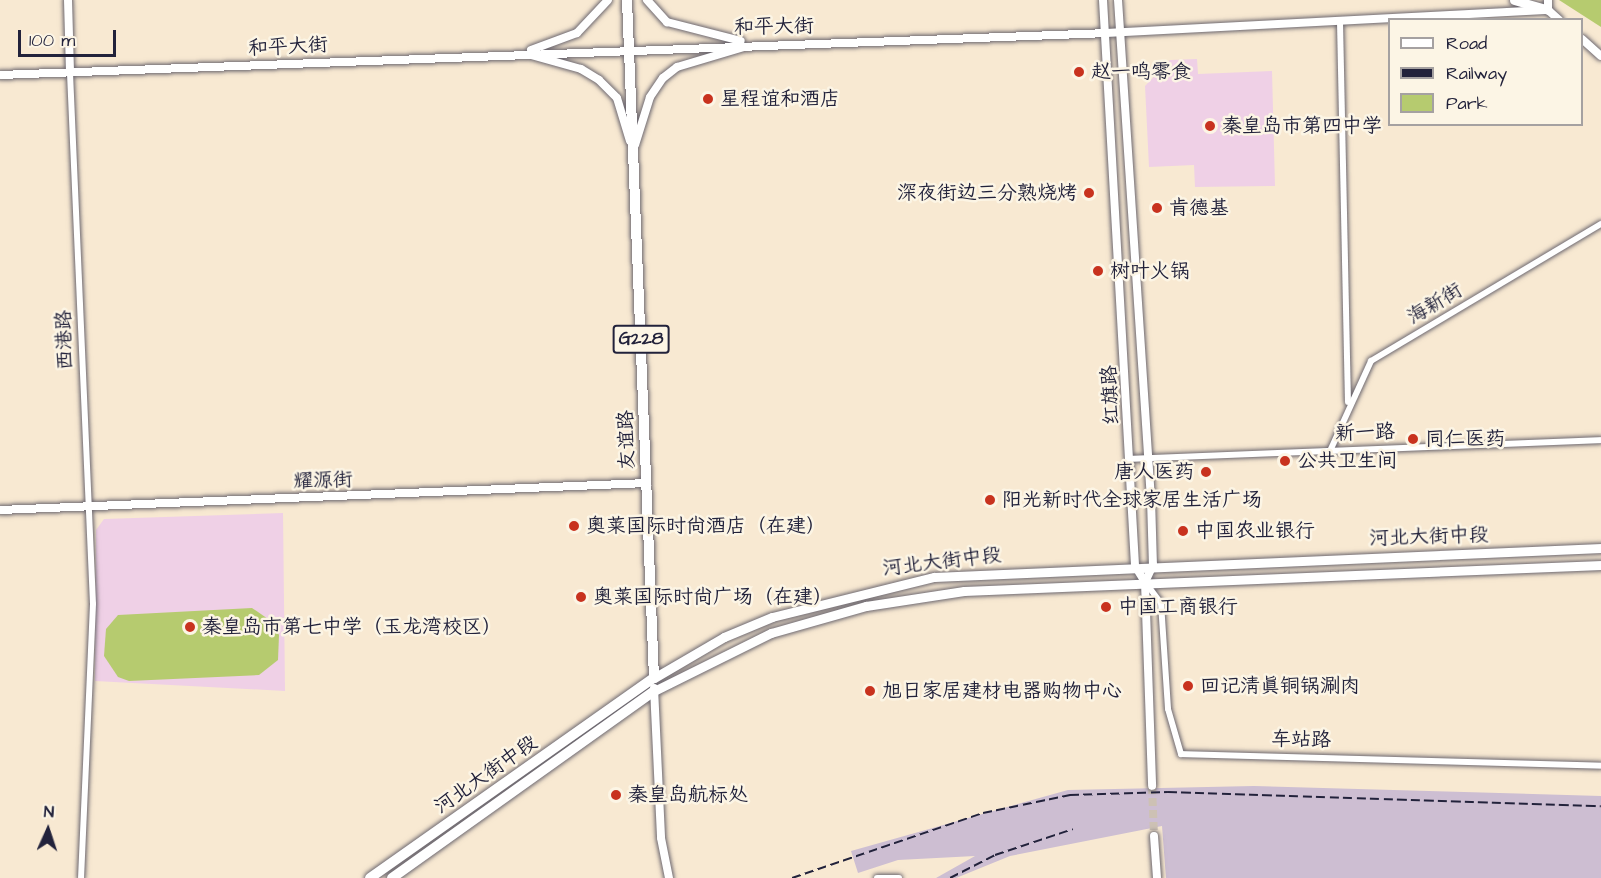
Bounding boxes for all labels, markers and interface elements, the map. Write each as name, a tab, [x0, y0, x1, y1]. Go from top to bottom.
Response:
street label: 和平大街	[734, 14, 814, 40]
scale bar	[21, 18, 118, 56]
legend	[1388, 18, 1583, 126]
text: 100 m	[29, 28, 75, 53]
text: Road	[1446, 31, 1487, 56]
street label: 和平大街	[247, 33, 329, 61]
place label: 赵一鸣零食	[1091, 60, 1191, 84]
text: Railway	[1446, 61, 1507, 86]
marker: 赵一鸣零食	[1072, 65, 1086, 79]
place label: 星程谊和酒店	[720, 87, 840, 111]
text: Park	[1446, 91, 1488, 116]
marker: 星程谊和酒店	[701, 92, 715, 106]
place label: 秦皇岛市第四中学	[1222, 114, 1382, 138]
marker: 秦皇岛市第四中学	[1203, 119, 1217, 133]
place label: 深夜街边三分熟烧烤	[897, 181, 1077, 205]
marker: 深夜街边三分熟烧烤	[1082, 186, 1096, 200]
place label: 肯德基	[1169, 196, 1229, 220]
marker: 肯德基	[1150, 201, 1164, 215]
place label: 树叶火锅	[1110, 259, 1190, 283]
marker: 树叶火锅	[1091, 264, 1105, 278]
street label: 海新街	[1403, 278, 1467, 330]
street label: 西港路	[52, 310, 78, 370]
road number: G228	[612, 324, 670, 354]
street label: 红旗路	[1097, 364, 1125, 426]
street label: 友谊路	[614, 410, 640, 470]
street label: 新一路	[1335, 420, 1395, 446]
place label: 同仁医药	[1425, 427, 1505, 451]
marker: 同仁医药	[1406, 432, 1420, 446]
place label: 公共卫生间	[1297, 449, 1397, 473]
marker: 公共卫生间	[1278, 454, 1292, 468]
place label: 唐人医药	[1114, 460, 1194, 484]
marker: 唐人医药	[1199, 465, 1213, 479]
street label: 耀源街	[293, 468, 353, 494]
place label: 阳光新时代全球家居生活广场	[1002, 488, 1262, 512]
marker: 阳光新时代全球家居生活广场	[983, 493, 997, 507]
place label: 奥莱国际时尚酒店（在建）	[586, 514, 826, 538]
marker: 奥莱国际时尚酒店（在建）	[567, 519, 581, 533]
place label: 中国农业银行	[1195, 519, 1315, 543]
street label: 河北大街中段	[1369, 523, 1489, 551]
marker: 中国农业银行	[1176, 524, 1190, 538]
street label: 河北大街中段	[881, 543, 1003, 581]
place label: 奥莱国际时尚广场（在建）	[593, 585, 833, 609]
marker: 奥莱国际时尚广场（在建）	[574, 590, 588, 604]
place label: 中国工商银行	[1118, 595, 1238, 619]
marker: 中国工商银行	[1099, 600, 1113, 614]
place label: 秦皇岛市第七中学（玉龙湾校区）	[202, 615, 502, 639]
marker: 秦皇岛市第七中学（玉龙湾校区）	[183, 620, 197, 634]
place label: 回记清真铜锅涮肉	[1200, 674, 1360, 698]
place label: 旭日家居建材电器购物中心	[882, 679, 1122, 703]
marker: 回记清真铜锅涮肉	[1181, 679, 1195, 693]
marker: 旭日家居建材电器购物中心	[863, 684, 877, 698]
street label: 车站路	[1271, 727, 1331, 753]
street label: 河北大街中段	[430, 731, 542, 819]
place label: 秦皇岛航标处	[628, 783, 748, 807]
marker: 秦皇岛航标处	[609, 788, 623, 802]
north arrow	[18, 800, 78, 860]
text: N	[43, 801, 55, 823]

